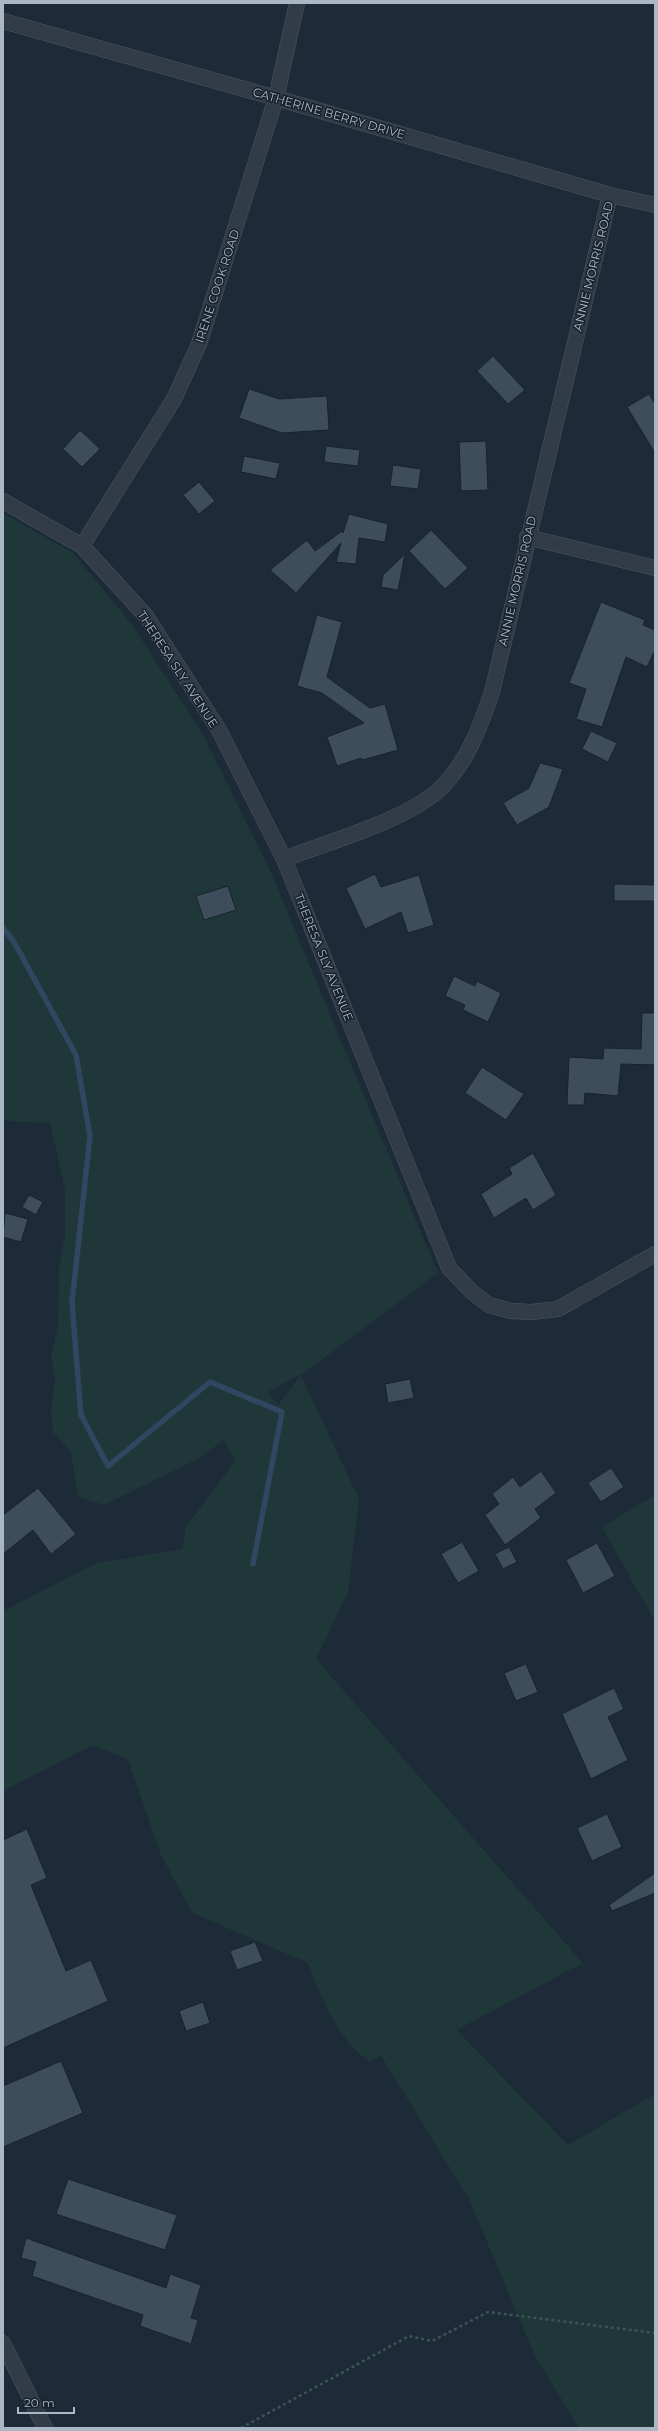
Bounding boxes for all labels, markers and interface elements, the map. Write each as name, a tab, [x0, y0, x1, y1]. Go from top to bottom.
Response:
street label: CATHERINE BERRY DRIVE	[251, 84, 407, 142]
street label: ANNIE MORRIS ROAD	[570, 200, 616, 332]
street label: IRENE COOK ROAD	[192, 227, 242, 345]
street label: ANNIE MORRIS ROAD	[495, 514, 539, 648]
street label: THERESA SLY AVENUE	[135, 608, 221, 730]
street label: THERESA SLY AVENUE	[291, 891, 357, 1023]
scale bar	[18, 2389, 74, 2415]
text: 20 m	[24, 2395, 55, 2410]

